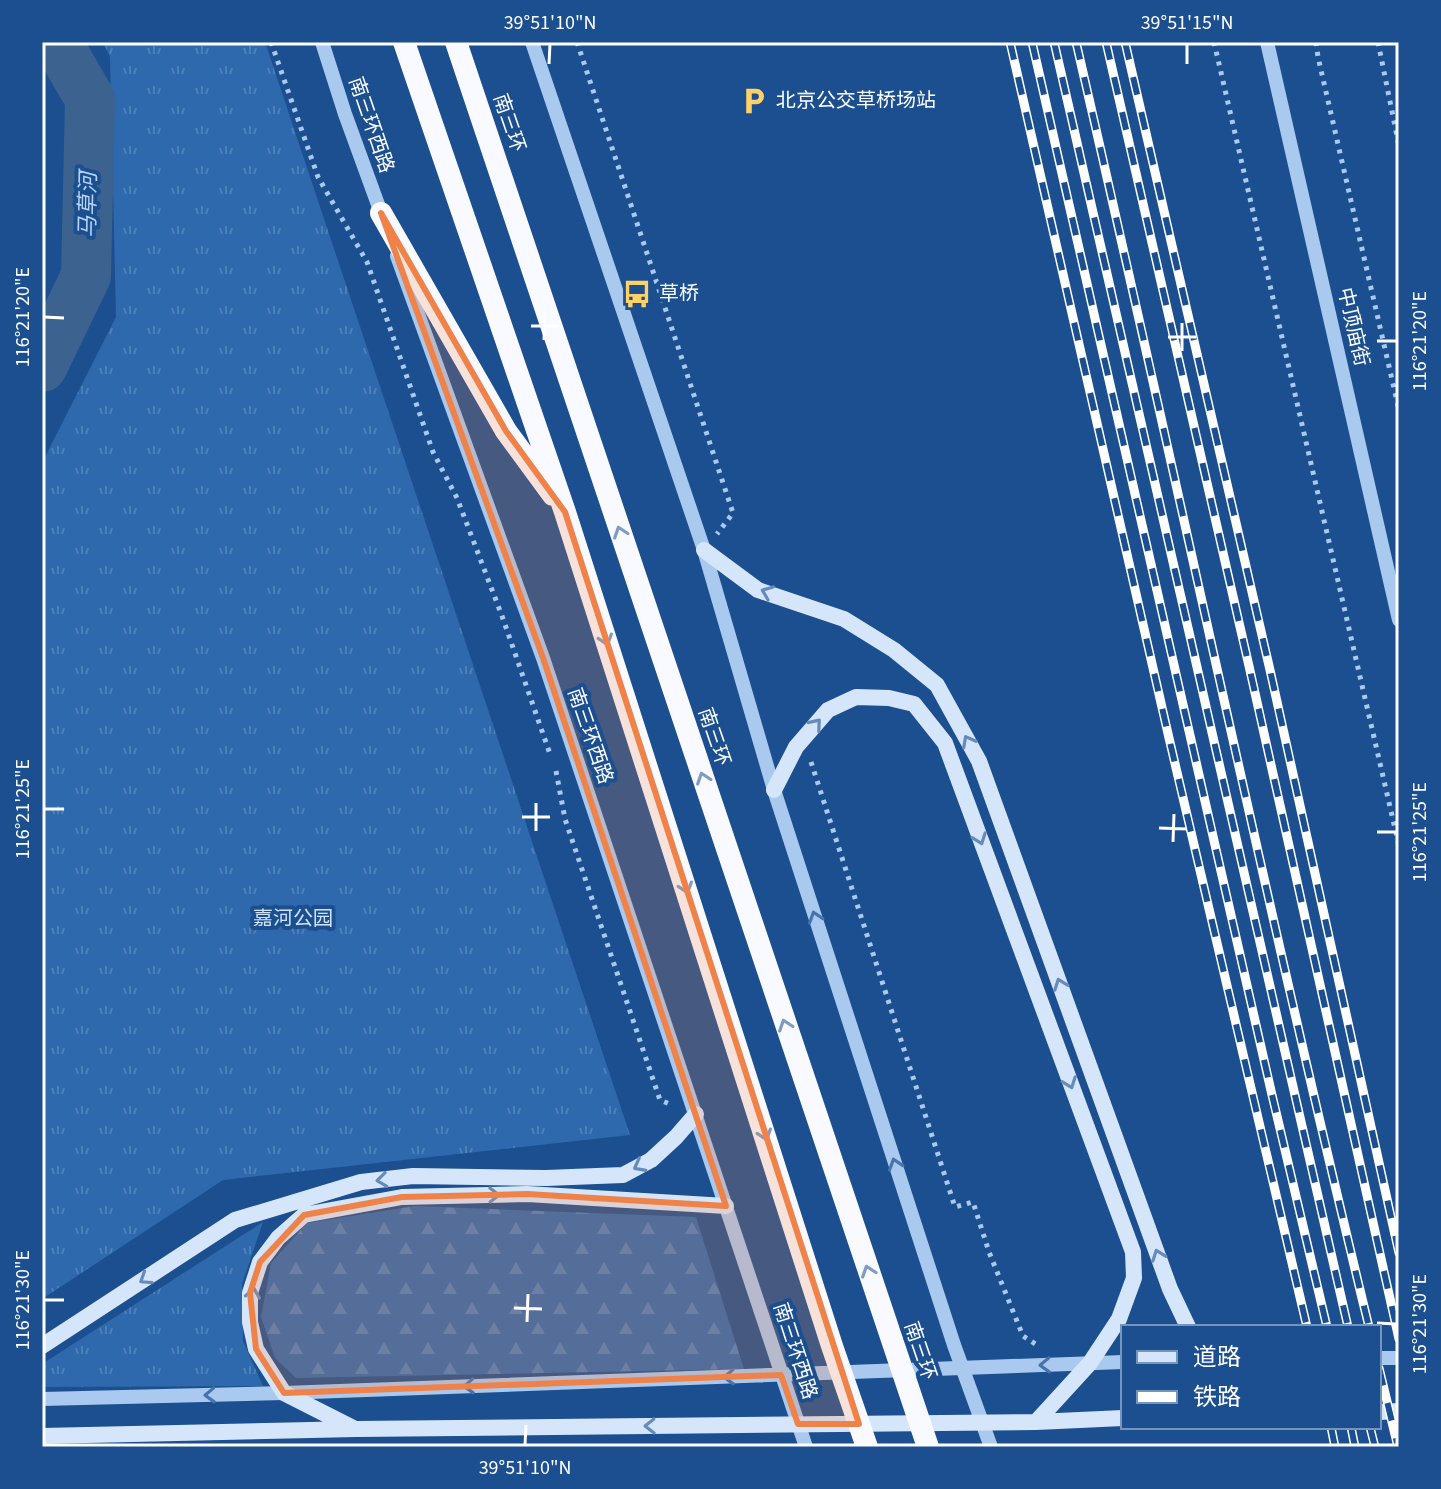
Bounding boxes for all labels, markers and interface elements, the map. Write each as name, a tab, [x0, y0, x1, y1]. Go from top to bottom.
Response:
text: 39°51'10"N	[504, 9, 596, 37]
text: 39°51'15"N	[1141, 9, 1233, 37]
street label: 南三环西路	[341, 73, 401, 177]
parking icon: 北京公交草桥场站	[739, 86, 769, 116]
place label: 北京公交草桥场站	[776, 87, 936, 115]
street label: 南三环	[486, 90, 532, 156]
water label: 马草河	[71, 168, 105, 238]
text: 116°21'20"E	[9, 267, 37, 367]
bus stop icon: 草桥	[622, 279, 652, 309]
place label: 草桥	[659, 280, 699, 308]
street label: 中顶庙街	[1330, 285, 1376, 369]
text: 116°21'20"E	[1406, 291, 1434, 391]
one-way arrow	[614, 526, 630, 540]
one-way arrow	[761, 585, 775, 602]
one-way arrow	[597, 632, 613, 646]
street label: 南三环西路	[560, 684, 620, 788]
street label: 南三环	[691, 704, 737, 770]
one-way arrow	[806, 719, 821, 734]
one-way arrow	[962, 736, 978, 750]
text: 116°21'25"E	[9, 759, 37, 859]
one-way arrow	[696, 772, 712, 786]
text: 116°21'25"E	[1406, 782, 1434, 882]
one-way arrow	[970, 831, 987, 845]
one-way arrow	[676, 880, 692, 894]
park label: 嘉河公园	[253, 905, 333, 933]
one-way arrow	[808, 910, 824, 924]
one-way arrow	[1053, 978, 1069, 992]
one-way arrow	[779, 1019, 795, 1033]
one-way arrow	[1060, 1075, 1077, 1089]
one-way arrow	[755, 1128, 771, 1142]
one-way arrow	[633, 1157, 648, 1172]
one-way arrow	[889, 1158, 905, 1172]
one-way arrow	[375, 1171, 389, 1188]
one-way arrow	[488, 1186, 501, 1204]
one-way arrow	[1151, 1249, 1168, 1263]
text: 116°21'30"E	[9, 1250, 37, 1350]
one-way arrow	[862, 1265, 878, 1279]
one-way arrow	[139, 1269, 154, 1284]
text: 116°21'30"E	[1406, 1274, 1434, 1374]
one-way arrow	[243, 1286, 260, 1300]
street label: 南三环西路	[766, 1299, 824, 1403]
street label: 南三环	[897, 1318, 943, 1384]
legend	[1121, 1325, 1381, 1429]
text: 道路	[1193, 1340, 1241, 1375]
one-way arrow	[1038, 1357, 1051, 1374]
one-way arrow	[722, 1368, 735, 1385]
one-way arrow	[462, 1378, 475, 1395]
text: 铁路	[1193, 1380, 1241, 1415]
one-way arrow	[203, 1386, 216, 1403]
one-way arrow	[643, 1417, 656, 1435]
text: 39°51'10"N	[479, 1454, 571, 1482]

